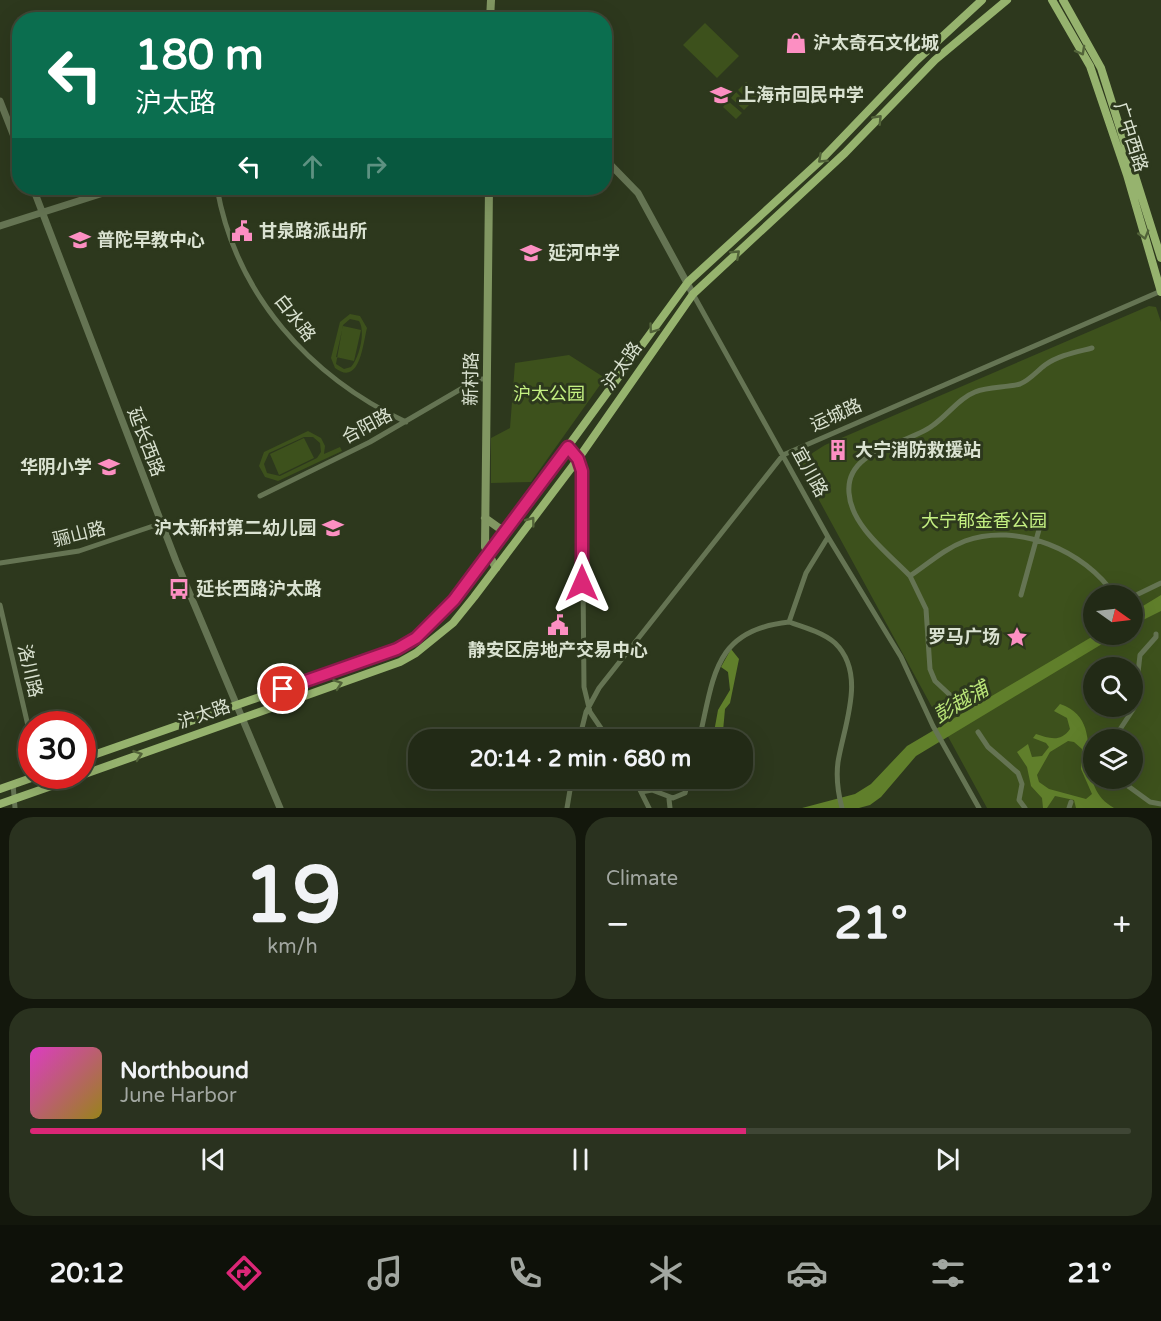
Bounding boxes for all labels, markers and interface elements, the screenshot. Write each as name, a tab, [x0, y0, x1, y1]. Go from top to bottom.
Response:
text: 180 m	[135, 30, 264, 81]
shop icon: 沪太奇石文化城	[784, 31, 808, 55]
place label: 沪太奇石文化城	[813, 32, 939, 54]
icon: left	[36, 36, 114, 114]
one-way arrow	[1074, 44, 1085, 55]
school or university icon: 上海市回民中学	[709, 83, 733, 107]
place label: 上海市回民中学	[738, 84, 864, 106]
text: 沪太路	[135, 87, 216, 120]
street label: 广中西路	[1109, 99, 1153, 175]
one-way arrow	[870, 116, 881, 127]
icon: left	[233, 150, 266, 183]
icon: ahead	[296, 150, 329, 183]
icon: right	[359, 150, 392, 183]
one-way arrow	[818, 152, 829, 163]
public building icon: 甘泉路派出所	[230, 219, 254, 243]
place label: 甘泉路派出所	[259, 220, 367, 242]
school or university icon: 普陀早教中心	[68, 228, 92, 252]
place label: 普陀早教中心	[97, 229, 205, 251]
one-way arrow	[1137, 229, 1149, 240]
school or university icon: 延河中学	[519, 241, 543, 265]
place label: 延河中学	[548, 242, 620, 264]
one-way arrow	[730, 250, 740, 261]
street label: 白水路	[270, 290, 320, 346]
one-way arrow	[649, 323, 660, 334]
street label: 沪太路	[598, 338, 646, 394]
street label: 新村路	[460, 352, 482, 406]
park label: 沪太公园	[513, 383, 585, 405]
street label: 运城路	[807, 394, 865, 436]
street label: 延长西路	[123, 404, 169, 480]
street label: 合阳路	[338, 404, 396, 448]
building icon: 大宁消防救援站	[826, 438, 850, 462]
place label: 大宁消防救援站	[855, 439, 981, 461]
street label: 宜川路	[787, 443, 833, 501]
school or university icon: 华阴小学	[97, 455, 121, 479]
place label: 华阴小学	[20, 456, 92, 478]
park label: 大宁郁金香公园	[921, 510, 1047, 532]
school or university icon: 沪太新村第二幼儿园	[321, 516, 345, 540]
one-way arrow	[524, 516, 535, 527]
street label: 骊山路	[50, 517, 108, 551]
place label: 沪太新村第二幼儿园	[154, 517, 316, 539]
position arrow	[550, 551, 614, 615]
bus stop icon: 延长西路沪太路	[167, 577, 191, 601]
place label: 延长西路沪太路	[196, 578, 322, 600]
north arrow	[1083, 585, 1143, 645]
map controls	[1083, 585, 1143, 789]
public building icon: 静安区房地产交易中心	[546, 613, 570, 637]
place icon: 罗马广场	[1005, 625, 1029, 649]
place label: 罗马广场	[928, 626, 1000, 648]
place label: 静安区房地产交易中心	[468, 639, 648, 661]
street label: 洛川路	[13, 642, 47, 700]
button: search	[1083, 657, 1143, 717]
pin	[257, 663, 308, 714]
icon: arrive	[266, 672, 299, 705]
water label: 彭越浦	[929, 676, 995, 729]
one-way arrow	[332, 679, 343, 692]
street label: 沪太路	[175, 695, 233, 733]
speed limit sign: 30	[18, 711, 96, 789]
button: layers	[1083, 729, 1143, 789]
text: 20:14 · 2 min · 680 m	[470, 746, 691, 772]
one-way arrow	[132, 750, 143, 763]
text: 19	[244, 849, 341, 943]
text: Climate	[606, 867, 678, 891]
text: 21°	[834, 897, 908, 951]
text: −	[606, 905, 630, 944]
text: +	[1112, 905, 1131, 944]
text: km/h	[267, 935, 318, 959]
text: Northbound	[120, 1058, 249, 1084]
text: June Harbor	[120, 1084, 237, 1108]
icon: previous	[197, 1143, 230, 1176]
icon: pause	[564, 1143, 597, 1176]
icon: next	[931, 1143, 964, 1176]
icon: directions	[223, 1252, 265, 1294]
icon: music	[364, 1252, 406, 1294]
icon: phone	[504, 1252, 546, 1294]
icon: climate	[645, 1252, 687, 1294]
icon: car	[786, 1252, 828, 1294]
icon: filters	[927, 1252, 969, 1294]
text: 20:12	[49, 1257, 124, 1290]
text: 21°	[1067, 1257, 1112, 1290]

